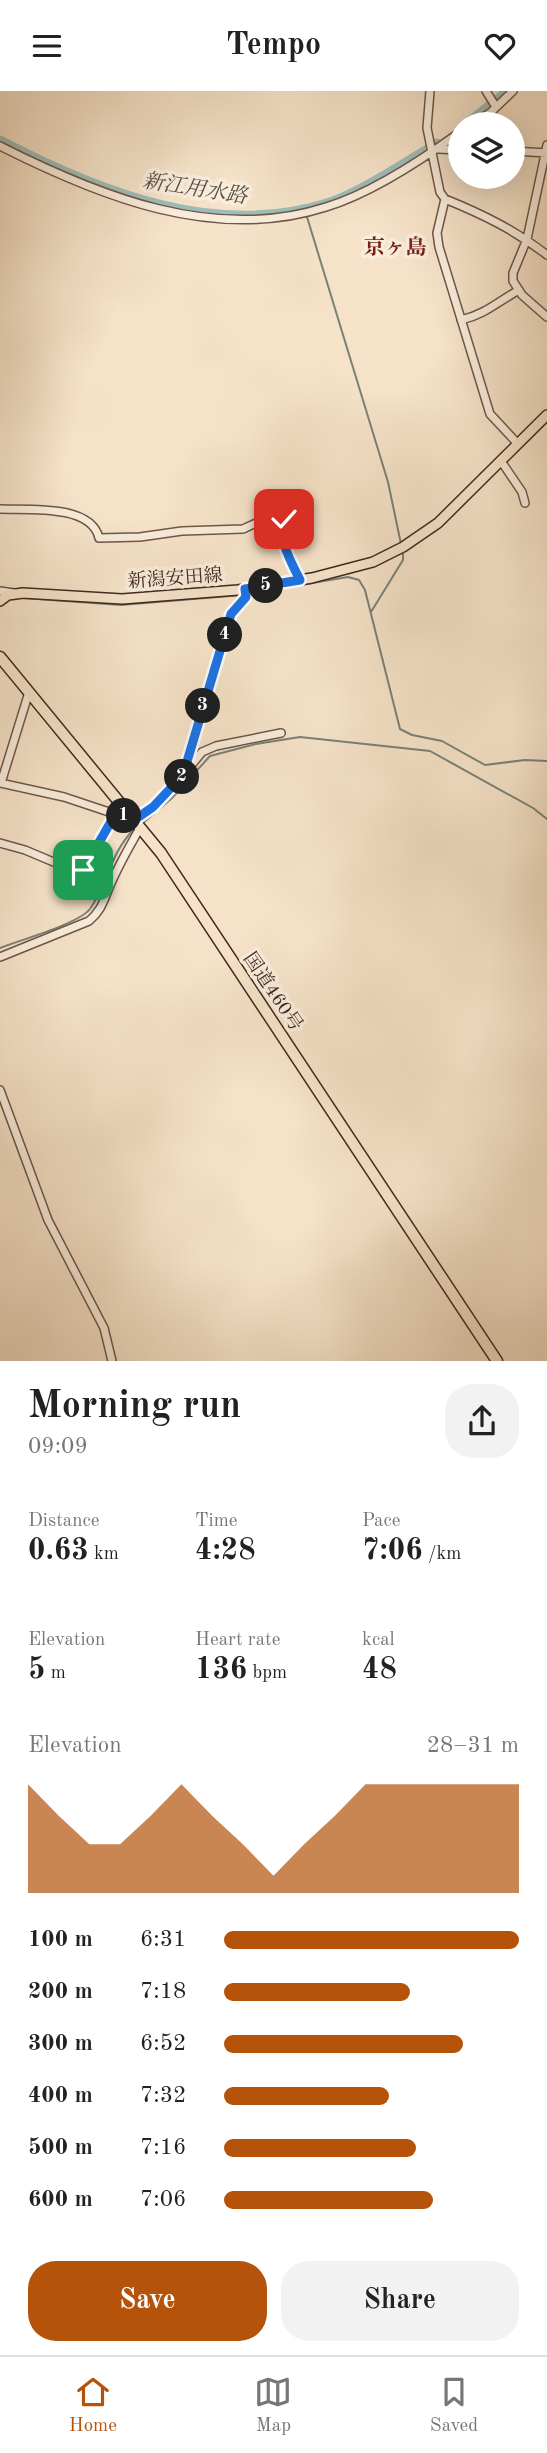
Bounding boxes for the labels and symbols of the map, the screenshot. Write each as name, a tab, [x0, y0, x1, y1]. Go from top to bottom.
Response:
water label: 新江用水路	[141, 169, 251, 208]
district label: 京ヶ島	[364, 236, 427, 259]
pin	[254, 489, 314, 549]
street label: 新潟安田線	[127, 565, 223, 592]
pin: 5	[248, 568, 284, 603]
pin: 4	[208, 617, 243, 653]
pin: 3	[186, 689, 220, 723]
pin: 2	[164, 759, 200, 795]
pin: 1	[106, 799, 142, 833]
pin	[53, 840, 113, 900]
street label: 国道460号	[239, 949, 307, 1035]

